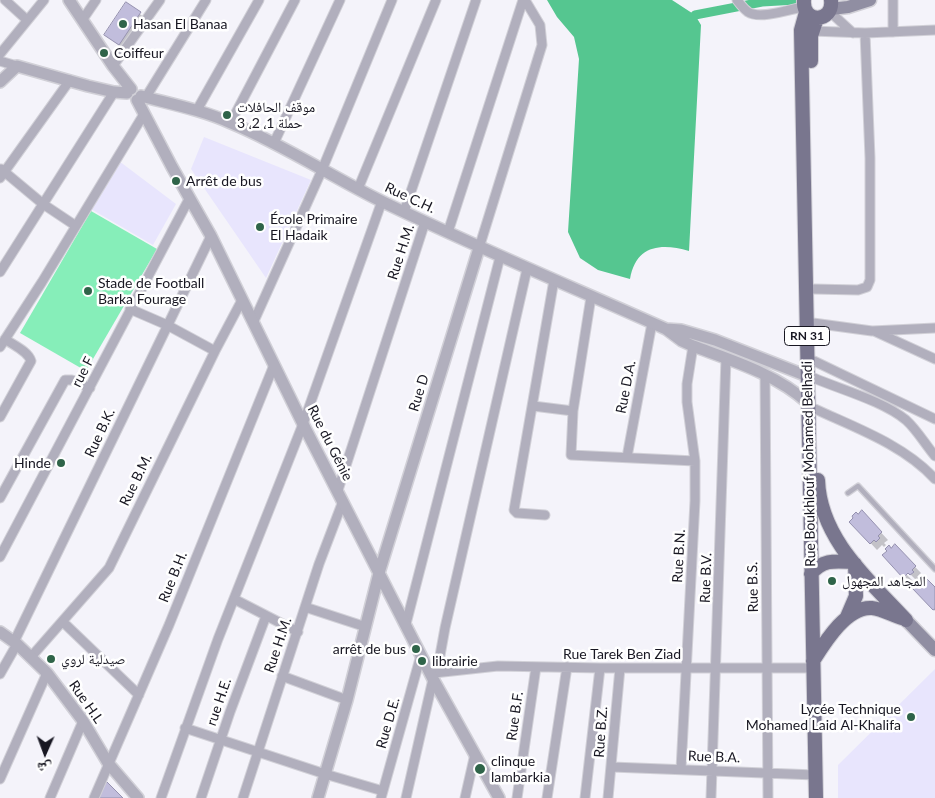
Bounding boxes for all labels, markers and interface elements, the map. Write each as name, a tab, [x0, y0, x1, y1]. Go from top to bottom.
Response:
place label: Hasan El Banaa	[133, 16, 227, 32]
marker: Hasan El Banaa	[117, 18, 129, 30]
place label: Coiffeur	[114, 45, 164, 61]
marker: Coiffeur	[98, 47, 110, 59]
place label: موقف الحافلات حملة 1، 2، 3	[237, 99, 315, 132]
marker: موقف الحافلات حملة 1، 2، 3	[221, 109, 233, 121]
place label: Arrêt de bus	[186, 173, 262, 189]
marker: Arrêt de bus	[170, 175, 182, 187]
street label: Rue C.H.	[382, 179, 438, 217]
place label: École Primaire El Hadaik	[270, 211, 357, 243]
marker: École Primaire El Hadaik	[254, 221, 266, 233]
street label: Rue H.M.	[384, 222, 418, 282]
place label: Stade de Football Barka Fourage	[98, 275, 204, 308]
marker: Stade de Football Barka Fourage	[82, 285, 94, 297]
road number: RN 31	[784, 326, 830, 346]
street label: rue F	[68, 354, 98, 390]
street label: Rue D.A.	[613, 359, 639, 415]
street label: Rue Boukhlouf Mohamed Belhadi	[799, 361, 819, 567]
street label: Rue D	[405, 372, 433, 414]
street label: Rue du Génie	[304, 402, 356, 484]
street label: Rue B.K.	[81, 406, 119, 460]
street label: Rue B.M.	[116, 451, 156, 509]
place label: Hinde	[14, 455, 51, 471]
marker: Hinde	[55, 457, 67, 469]
street label: Rue B.N.	[669, 529, 689, 583]
street label: Rue B.H.	[155, 549, 191, 605]
street label: Rue B.V.	[697, 553, 715, 603]
street label: Rue B.S.	[744, 562, 762, 612]
place label: المجاهد المجهول	[842, 573, 926, 589]
marker: المجاهد المجهول	[826, 575, 838, 587]
street label: Rue H.M.	[261, 615, 295, 675]
place label: arrêt de bus	[333, 641, 406, 657]
marker: arrêt de bus	[410, 643, 422, 655]
street label: Rue Tarek Ben Ziad	[563, 646, 681, 662]
place label: صيدلية لروي	[61, 651, 125, 667]
marker: صيدلية لروي	[45, 653, 57, 665]
place label: librairie	[432, 653, 478, 669]
marker: librairie	[416, 655, 428, 667]
street label: rue H.E.	[203, 676, 235, 728]
street label: Rue H.L	[65, 677, 107, 727]
street label: Rue B.F.	[503, 690, 527, 742]
street label: Rue D.E.	[373, 696, 403, 750]
place label: Lycée Technique Mohamed Laid Al-Khalifa	[746, 701, 901, 734]
street label: Rue B.Z.	[591, 706, 611, 758]
marker: Lycée Technique Mohamed Laid Al-Khalifa	[905, 711, 917, 723]
north arrow	[20, 728, 70, 778]
street label: Rue B.A.	[688, 748, 740, 766]
place label: clinque lambarkia	[491, 753, 550, 786]
text: ش	[37, 760, 52, 777]
marker: clinque lambarkia	[473, 762, 487, 776]

